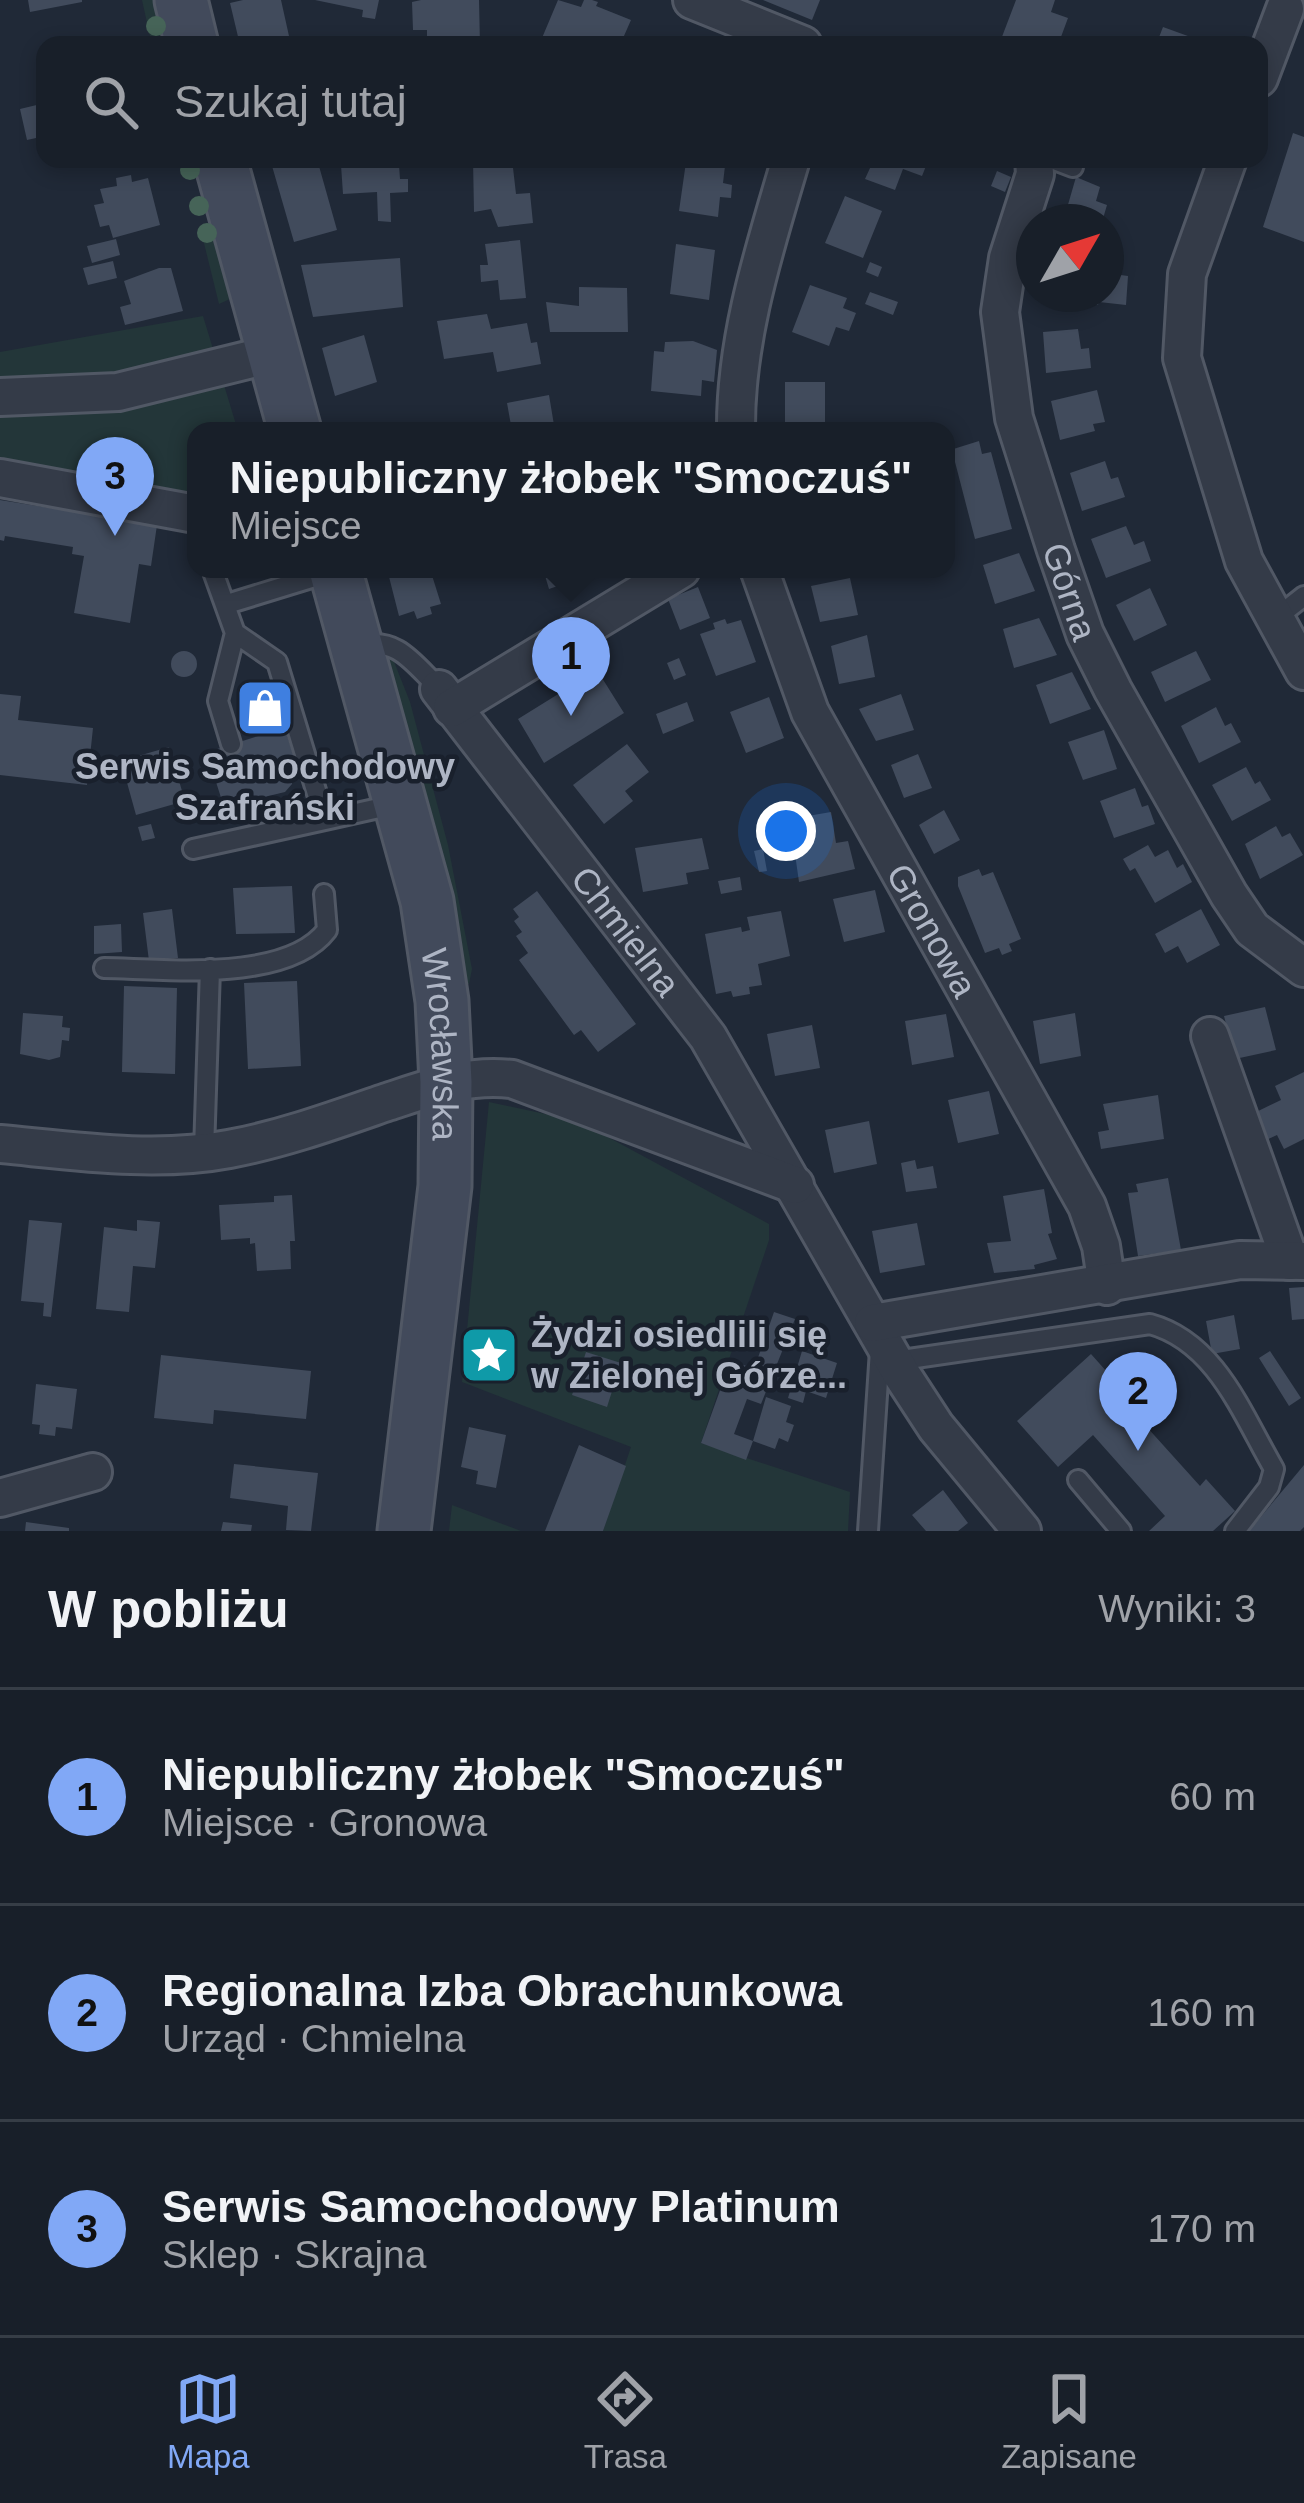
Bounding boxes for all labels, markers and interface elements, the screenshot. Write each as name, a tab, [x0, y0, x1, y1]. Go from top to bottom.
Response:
search box	[36, 36, 1268, 168]
icon: search	[78, 69, 144, 135]
text: Szukaj tutaj	[174, 76, 407, 127]
north arrow	[1016, 204, 1124, 312]
popup	[187, 422, 955, 578]
pin: 3	[76, 437, 154, 536]
text: Niepubliczny żłobek "Smoczuś"	[230, 452, 912, 503]
text: Miejsce	[230, 504, 362, 547]
street label: Górna	[1034, 537, 1106, 646]
pin: 1	[532, 617, 610, 716]
shop icon: Serwis Samochodowy Szafrański	[234, 677, 296, 739]
place label: Serwis Samochodowy Szafrański	[75, 746, 455, 828]
your location	[756, 801, 816, 861]
street label: Gronowa	[878, 857, 986, 1005]
street label: Chmielna	[563, 859, 689, 1005]
street label: Wrocławska	[413, 945, 466, 1142]
place label: Żydzi osiedlili się w Zielonej Górze...	[530, 1314, 847, 1396]
place icon: Żydzi osiedlili się w Zielonej Górze...	[458, 1324, 520, 1386]
pin: 2	[1099, 1352, 1177, 1451]
text: W pobliżu	[48, 1581, 289, 1638]
text: Wyniki: 3	[1098, 1587, 1256, 1630]
text: Niepubliczny żłobek "Smoczuś"	[162, 1749, 845, 1800]
text: 1	[76, 1775, 98, 1818]
text: 60 m	[1169, 1775, 1256, 1818]
text: Miejsce · Gronowa	[162, 1801, 487, 1844]
text: Regionalna Izba Obrachunkowa	[162, 1965, 842, 2016]
text: 2	[76, 1991, 98, 2034]
text: 160 m	[1148, 1991, 1256, 2034]
text: Urząd · Chmielna	[162, 2017, 465, 2060]
text: Serwis Samochodowy Platinum	[162, 2181, 840, 2232]
text: 3	[76, 2207, 98, 2250]
text: 170 m	[1148, 2207, 1256, 2250]
text: Sklep · Skrajna	[162, 2233, 426, 2276]
tab: Mapa	[167, 2366, 250, 2476]
tab: Trasa	[584, 2366, 667, 2476]
tab: Zapisane	[1001, 2366, 1137, 2476]

